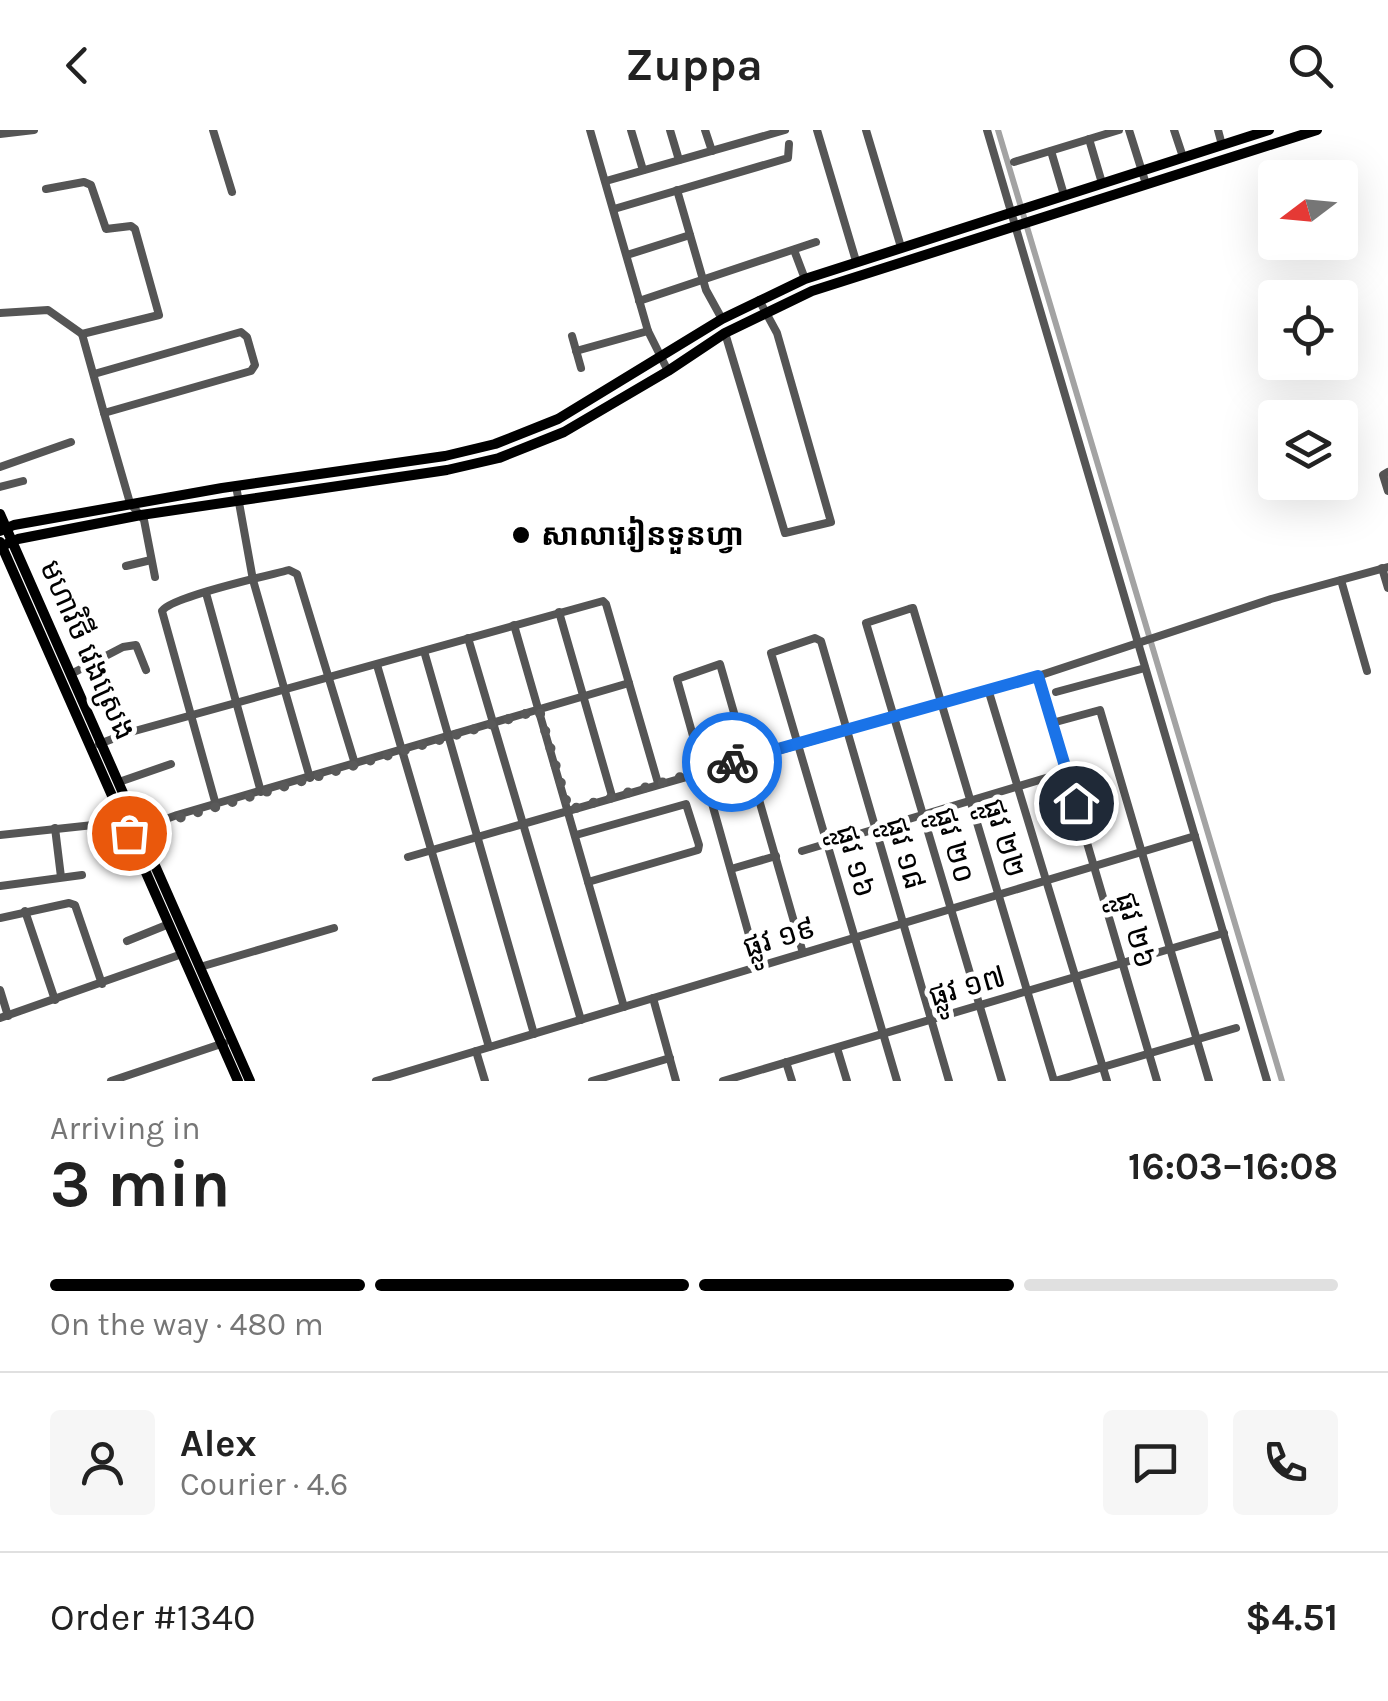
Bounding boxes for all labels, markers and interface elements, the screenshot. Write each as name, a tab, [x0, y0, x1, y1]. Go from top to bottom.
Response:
icon: back	[50, 38, 105, 93]
icon: search	[1283, 38, 1338, 93]
text: Zuppa	[625, 39, 763, 91]
north arrow	[1258, 160, 1358, 260]
map controls	[1258, 160, 1358, 500]
button: locate	[1258, 280, 1358, 380]
button: layers	[1258, 400, 1358, 500]
place label: សាលារៀនទួនហ្វា	[541, 515, 744, 554]
marker: សាលារៀនទួនហ្វា	[510, 524, 532, 546]
street label: មហាវិថី វេងស្រេង	[32, 554, 145, 746]
courier	[682, 712, 782, 812]
icon: bike	[705, 735, 760, 790]
pin	[1034, 761, 1119, 846]
icon: home	[1049, 776, 1104, 831]
pin	[87, 791, 172, 876]
street label: ផ្លូវ ២២	[968, 794, 1034, 884]
street label: ផ្លូវ ២០	[919, 803, 983, 889]
icon: bag	[102, 806, 157, 861]
street label: ផ្លូវ ១៨	[871, 812, 934, 896]
street label: ផ្លូវ ១៦	[821, 820, 884, 904]
street label: ផ្លូវ ២៦	[1100, 888, 1164, 974]
street label: ផ្លូវ ១៩	[738, 909, 822, 973]
street label: ផ្លូវ ១៧	[924, 958, 1012, 1022]
text: Arriving in	[50, 1110, 201, 1147]
text: 16:03–16:08	[1128, 1144, 1338, 1189]
text: 3 min	[50, 1146, 230, 1222]
text: On the way · 480 m	[50, 1306, 324, 1343]
button: person	[50, 1410, 155, 1515]
button: chat	[1103, 1410, 1208, 1515]
button: phone	[1233, 1410, 1338, 1515]
text: Alex	[180, 1421, 257, 1466]
text: Courier · 4.6	[180, 1466, 348, 1503]
text: Order #1340	[50, 1595, 256, 1640]
text: $4.51	[1245, 1595, 1338, 1640]

